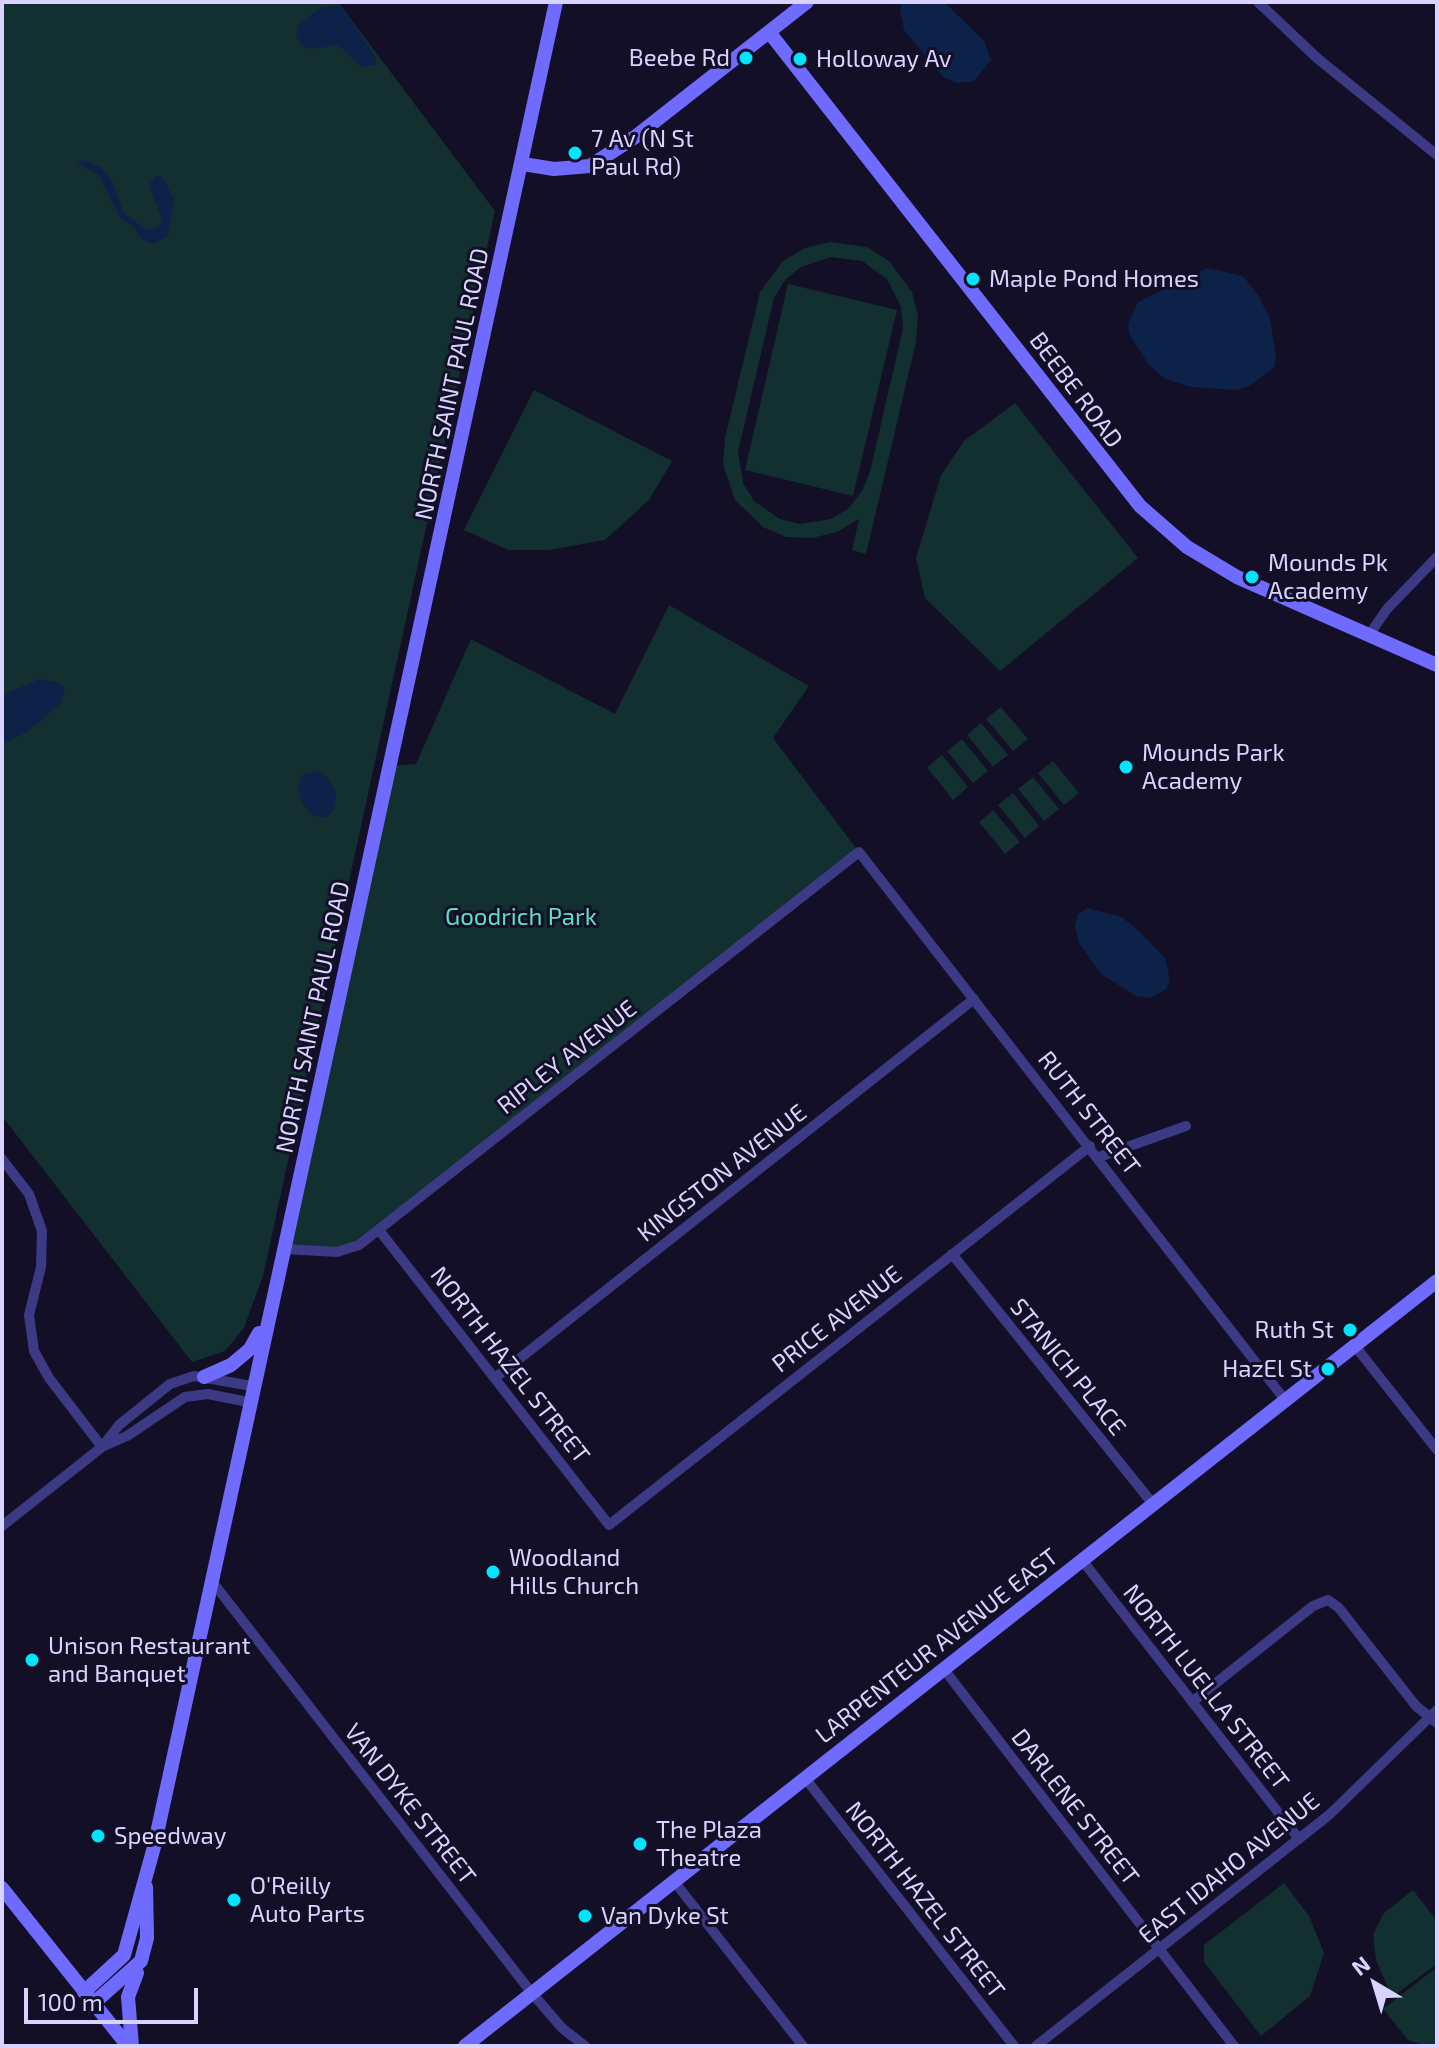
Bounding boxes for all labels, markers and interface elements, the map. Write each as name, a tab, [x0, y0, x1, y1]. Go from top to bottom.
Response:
place label: Beebe Rd	[629, 44, 730, 72]
place label: Holloway Av	[816, 45, 952, 73]
marker: Beebe Rd	[737, 49, 755, 67]
marker: Holloway Av	[791, 50, 809, 68]
place label: 7 Av (N St Paul Rd)	[591, 125, 694, 181]
marker: 7 Av (N St Paul Rd)	[566, 144, 584, 162]
street label: NORTH SAINT PAUL ROAD	[409, 245, 495, 523]
place label: Maple Pond Homes	[989, 265, 1199, 293]
marker: Maple Pond Homes	[964, 270, 982, 288]
street label: BEEBE ROAD	[1023, 327, 1129, 453]
place label: Mounds Pk Academy	[1268, 549, 1388, 605]
marker: Mounds Pk Academy	[1243, 568, 1261, 586]
place label: Mounds Park Academy	[1142, 739, 1285, 795]
marker: Mounds Park Academy	[1117, 758, 1135, 776]
street label: NORTH SAINT PAUL ROAD	[270, 878, 356, 1156]
park label: Goodrich Park	[445, 903, 597, 931]
street label: RIPLEY AVENUE	[492, 994, 642, 1120]
street label: RUTH STREET	[1032, 1045, 1146, 1181]
street label: KINGSTON AVENUE	[632, 1098, 812, 1248]
street label: PRICE AVENUE	[767, 1260, 907, 1378]
street label: NORTH HAZEL STREET	[424, 1261, 596, 1469]
street label: STANICH PLACE	[1004, 1293, 1132, 1441]
place label: Ruth St	[1255, 1316, 1334, 1344]
marker: Ruth St	[1341, 1321, 1359, 1339]
place label: HazEl St	[1222, 1355, 1312, 1383]
marker: HazEl St	[1319, 1360, 1337, 1378]
street label: LARPENTEUR AVENUE EAST	[810, 1542, 1064, 1750]
place label: Woodland Hills Church	[509, 1544, 639, 1600]
marker: Woodland Hills Church	[484, 1563, 502, 1581]
street label: NORTH LUELLA STREET	[1117, 1579, 1295, 1795]
place label: Unison Restaurant and Banquet	[48, 1632, 251, 1688]
marker: Unison Restaurant and Banquet	[23, 1651, 41, 1669]
street label: VAN DYKE STREET	[338, 1718, 482, 1890]
street label: DARLENE STREET	[1005, 1723, 1145, 1891]
street label: EAST IDAHO AVENUE	[1133, 1786, 1325, 1950]
street label: NORTH HAZEL STREET	[839, 1796, 1011, 2004]
place label: The Plaza Theatre	[656, 1816, 762, 1872]
place label: Speedway	[114, 1822, 226, 1850]
marker: Speedway	[89, 1827, 107, 1845]
marker: The Plaza Theatre	[631, 1835, 649, 1853]
place label: O'Reilly Auto Parts	[250, 1872, 365, 1928]
marker: O'Reilly Auto Parts	[225, 1891, 243, 1909]
place label: Van Dyke St	[601, 1902, 729, 1930]
marker: Van Dyke St	[576, 1907, 594, 1925]
north arrow	[1335, 1944, 1415, 2024]
text: N	[1346, 1950, 1374, 1980]
scale bar	[28, 1972, 202, 2022]
text: 100 m	[38, 1987, 103, 2016]

